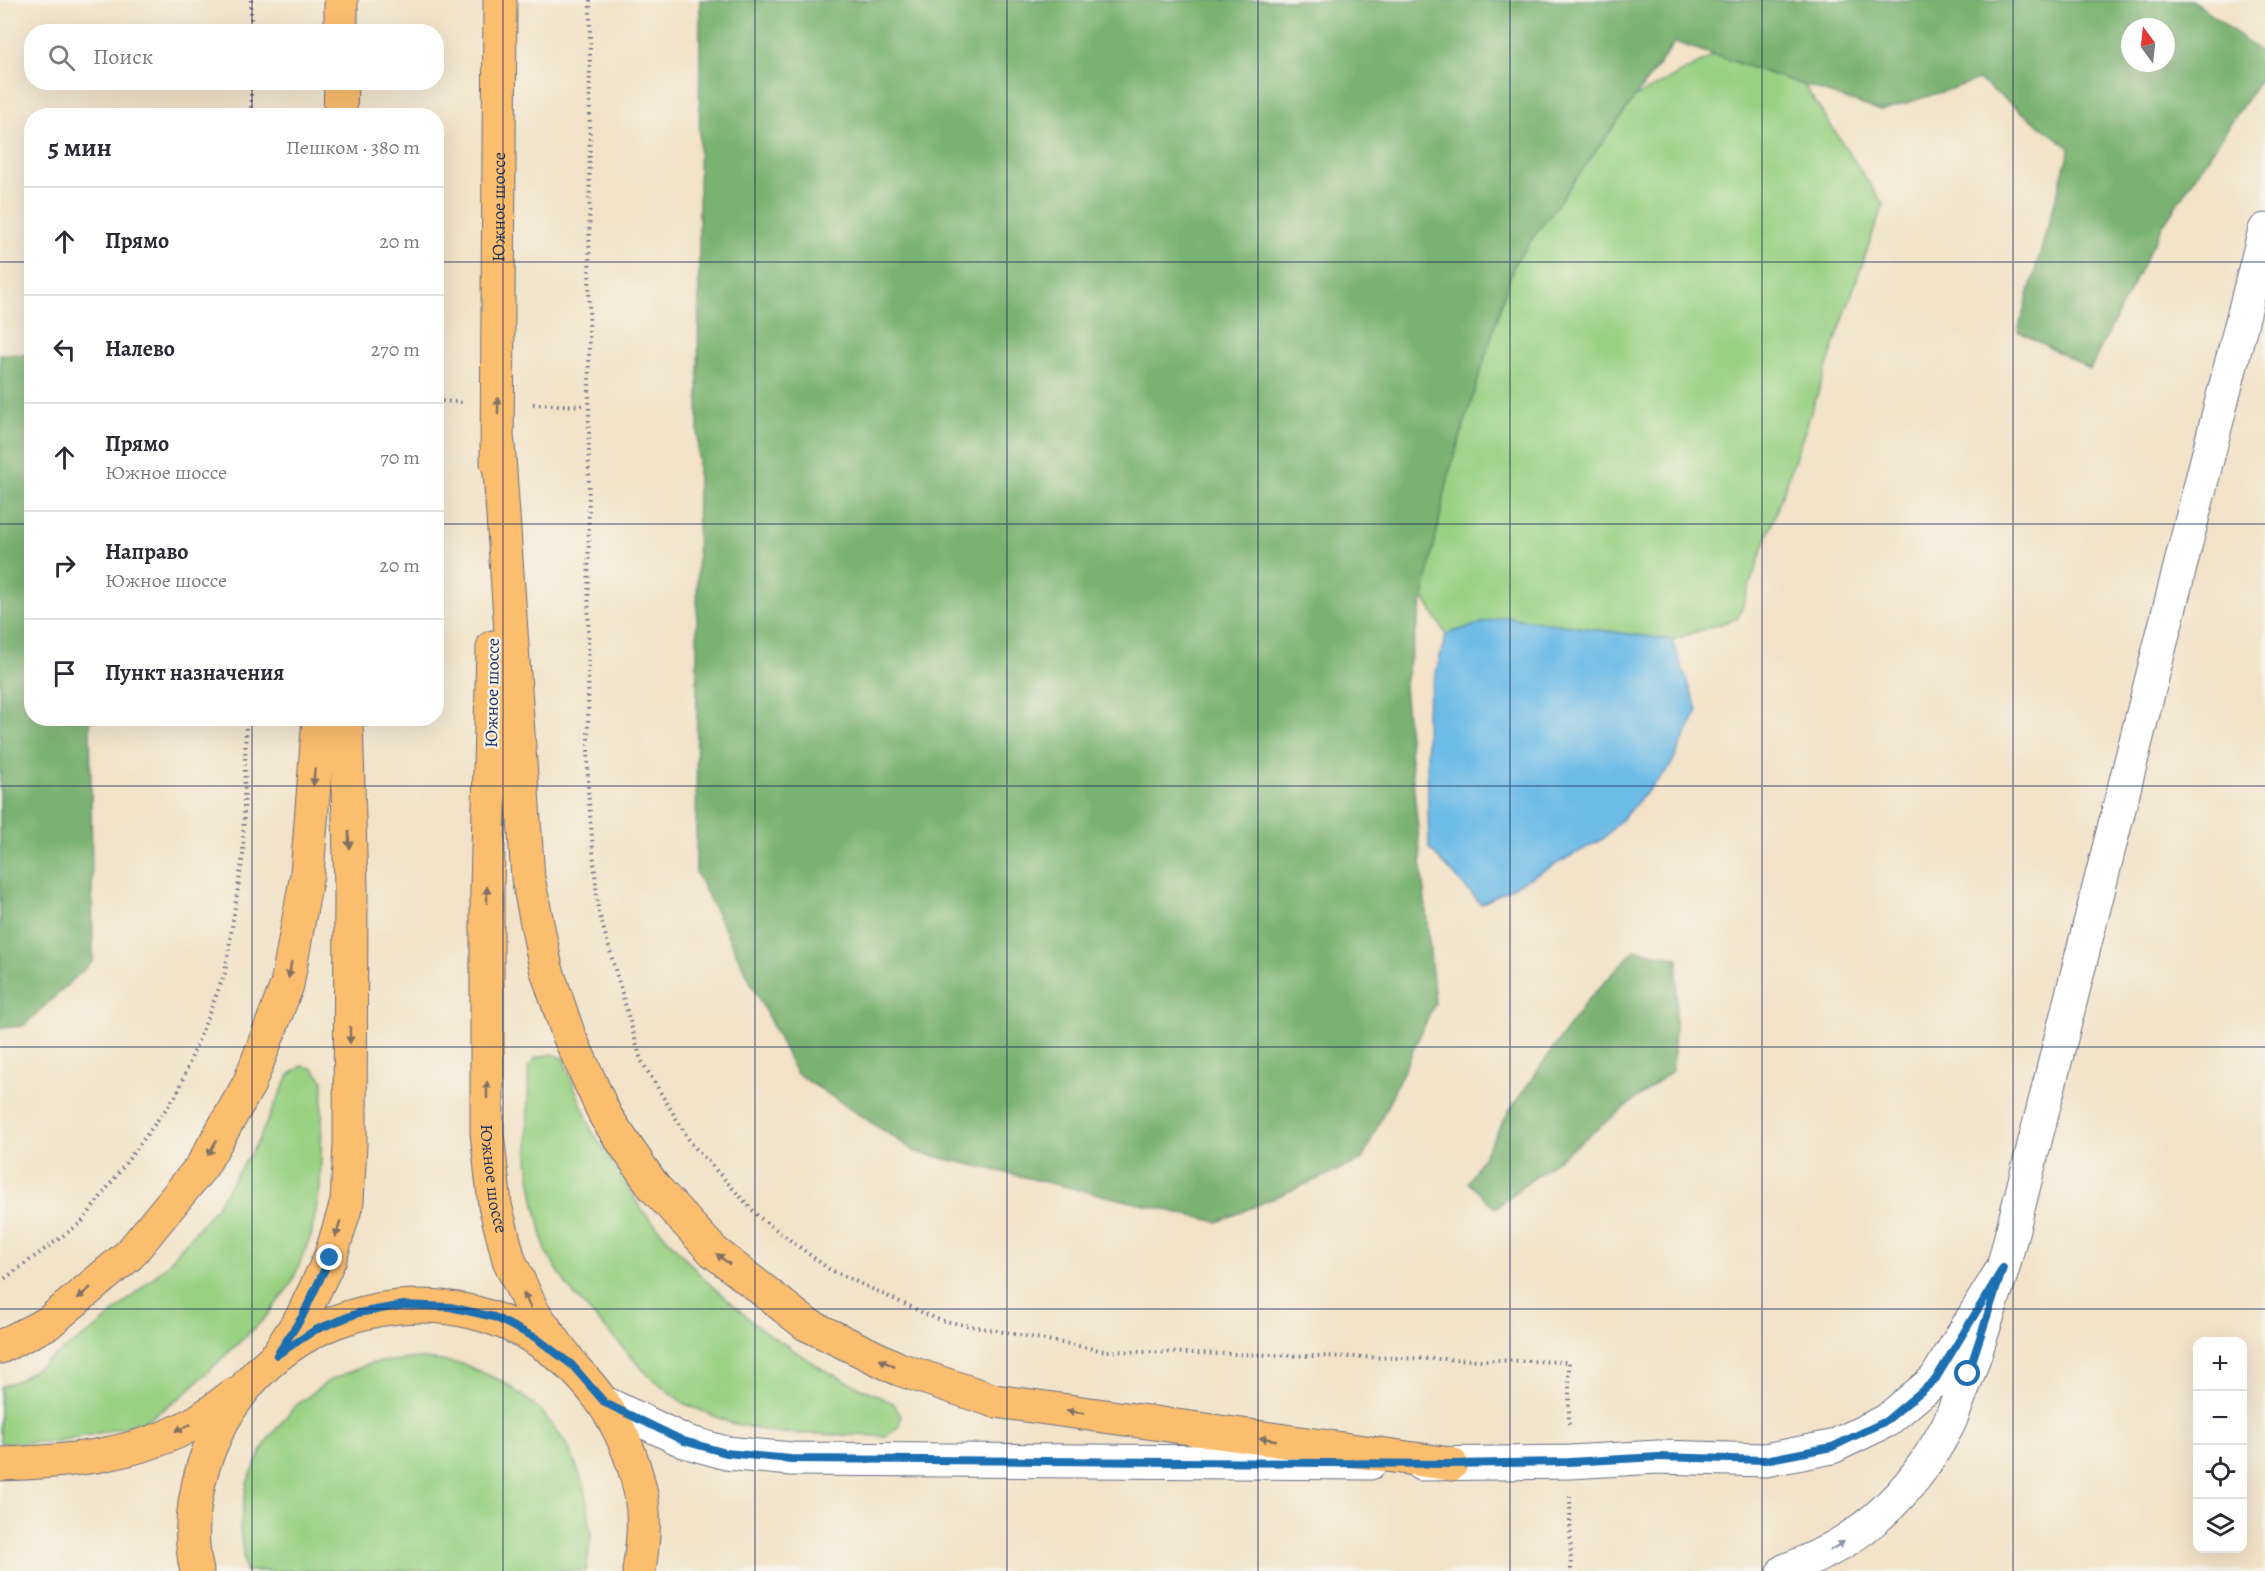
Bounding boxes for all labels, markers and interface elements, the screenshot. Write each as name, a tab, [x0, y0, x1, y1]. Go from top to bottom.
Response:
north arrow	[2121, 18, 2175, 72]
search box	[24, 24, 444, 90]
icon: search	[45, 41, 78, 74]
text: Поиск	[93, 42, 153, 72]
text: 5 мин	[48, 130, 112, 165]
text: Пешком · 380 m	[286, 134, 420, 161]
street label: Южное шоссе	[486, 152, 511, 262]
icon: ahead	[48, 225, 81, 258]
text: Прямо	[105, 226, 169, 256]
text: 20 m	[379, 228, 420, 255]
icon: left	[48, 333, 81, 366]
text: Налево	[105, 334, 175, 364]
text: 270 m	[371, 336, 420, 363]
one-way arrow	[493, 397, 503, 416]
text: Прямо	[105, 429, 169, 459]
icon: ahead	[48, 441, 81, 474]
text: 70 m	[380, 444, 420, 471]
text: Южное шоссе	[105, 459, 227, 486]
text: Направо	[105, 537, 188, 567]
icon: right	[48, 549, 81, 582]
text: 20 m	[379, 552, 420, 579]
text: Южное шоссе	[105, 567, 227, 594]
street label: Южное шоссе	[479, 638, 505, 748]
icon: arrive	[48, 657, 81, 690]
text: Пункт назначения	[105, 658, 284, 688]
one-way arrow	[310, 767, 319, 786]
one-way arrow	[345, 830, 354, 849]
one-way arrow	[482, 886, 492, 905]
one-way arrow	[285, 961, 294, 980]
one-way arrow	[345, 1025, 355, 1044]
one-way arrow	[482, 1081, 492, 1100]
street label: Южное шоссе	[475, 1124, 514, 1236]
one-way arrow	[207, 1140, 218, 1156]
one-way arrow	[333, 1220, 343, 1238]
route end	[316, 1244, 342, 1270]
one-way arrow	[716, 1253, 731, 1265]
one-way arrow	[77, 1286, 92, 1299]
one-way arrow	[523, 1291, 532, 1308]
map controls	[2193, 1337, 2247, 1553]
button: +	[2193, 1337, 2247, 1391]
one-way arrow	[878, 1358, 896, 1368]
route start	[1954, 1360, 1980, 1386]
button: −	[2193, 1391, 2247, 1445]
one-way arrow	[1065, 1407, 1084, 1416]
one-way arrow	[175, 1424, 192, 1433]
one-way arrow	[1258, 1434, 1277, 1443]
button: locate	[2193, 1445, 2247, 1499]
button: layers	[2193, 1499, 2247, 1553]
one-way arrow	[1829, 1540, 1845, 1551]

